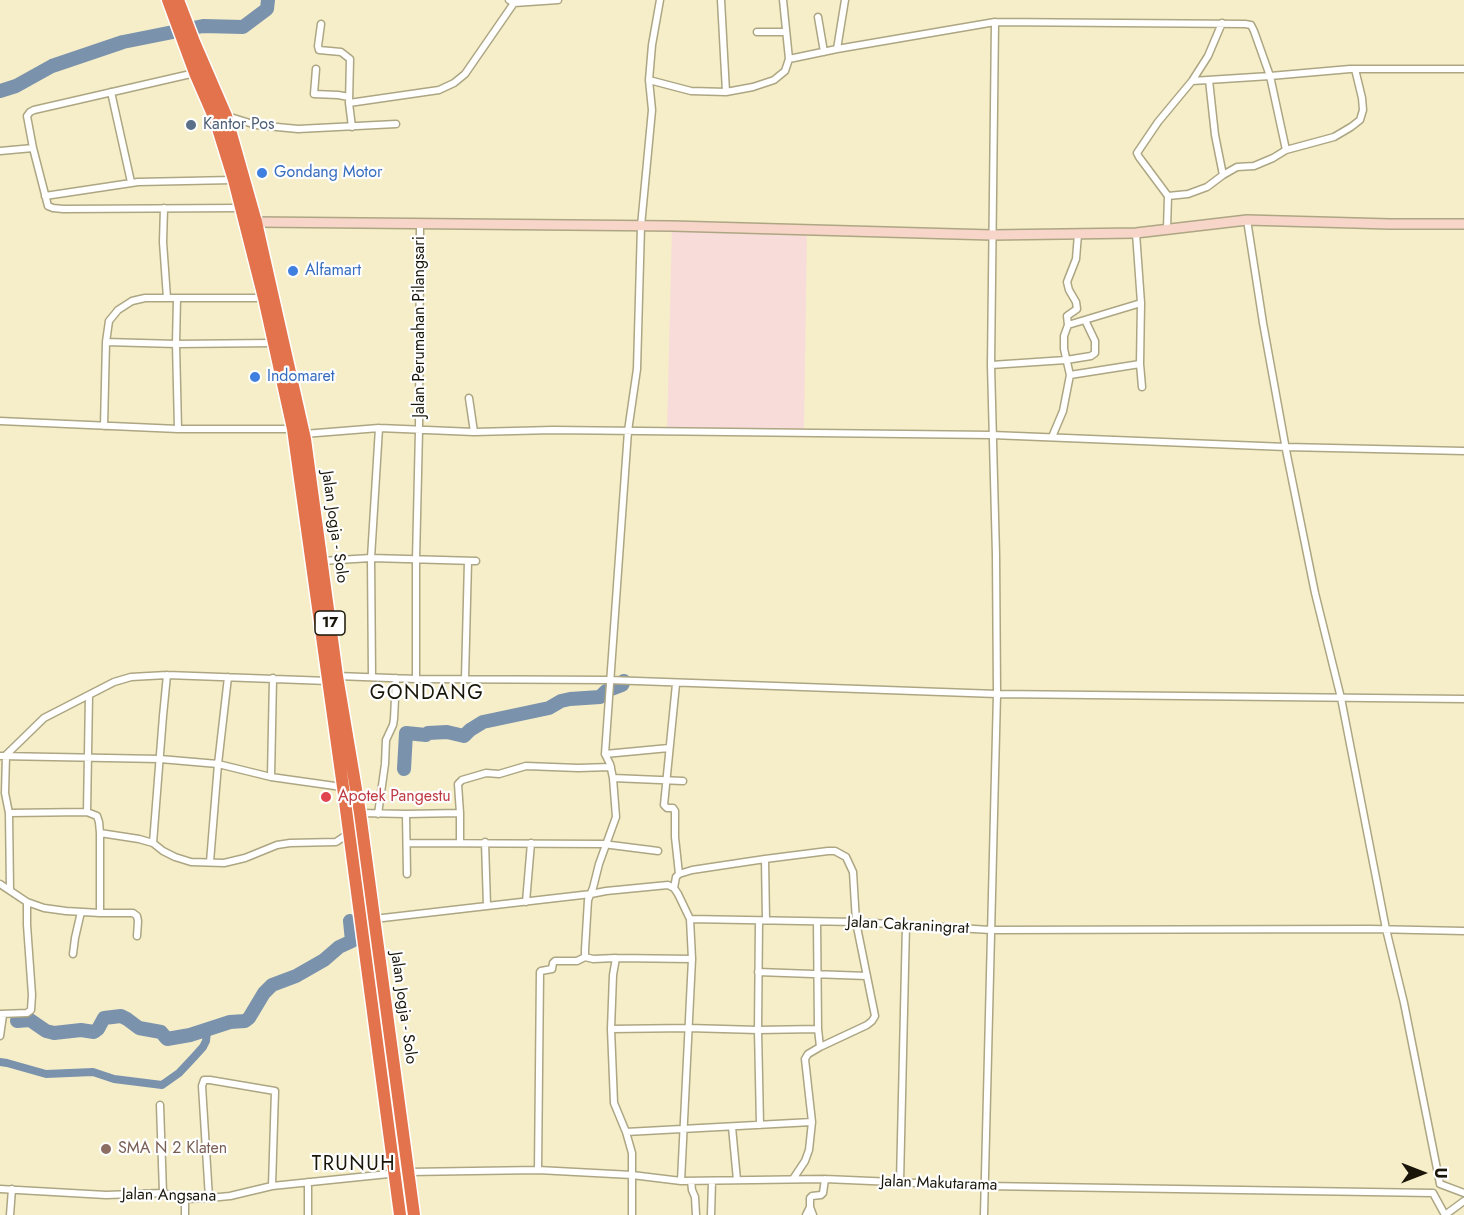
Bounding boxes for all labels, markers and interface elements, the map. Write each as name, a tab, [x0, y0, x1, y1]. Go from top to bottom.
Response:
place label: Kantor Pos	[203, 115, 274, 135]
marker: Kantor Pos	[184, 118, 198, 132]
place label: Gondang Motor	[274, 163, 382, 183]
marker: Gondang Motor	[255, 166, 269, 180]
street label: Jalan Perumahan Pilangsari	[410, 236, 430, 418]
place label: Alfamart	[305, 261, 361, 281]
marker: Alfamart	[286, 264, 300, 278]
place label: Indomaret	[267, 367, 335, 387]
marker: Indomaret	[248, 370, 262, 384]
street label: Jalan Jogja - Solo	[317, 470, 351, 584]
road number: 17	[315, 611, 345, 635]
district label: GONDANG	[370, 682, 484, 706]
place label: Apotek Pangestu	[338, 787, 451, 807]
marker: Apotek Pangestu	[319, 790, 333, 804]
street label: Jalan Cakraningrat	[847, 913, 969, 939]
street label: Jalan Jogja - Solo	[386, 951, 420, 1065]
place label: SMA N 2 Klaten	[118, 1139, 227, 1159]
marker: SMA N 2 Klaten	[99, 1142, 113, 1156]
north arrow	[1392, 1143, 1452, 1203]
district label: TRUNUH	[312, 1153, 396, 1177]
text: U	[1429, 1167, 1452, 1179]
street label: Jalan Makutarama	[880, 1172, 998, 1196]
street label: Jalan Angsana	[122, 1186, 216, 1206]

